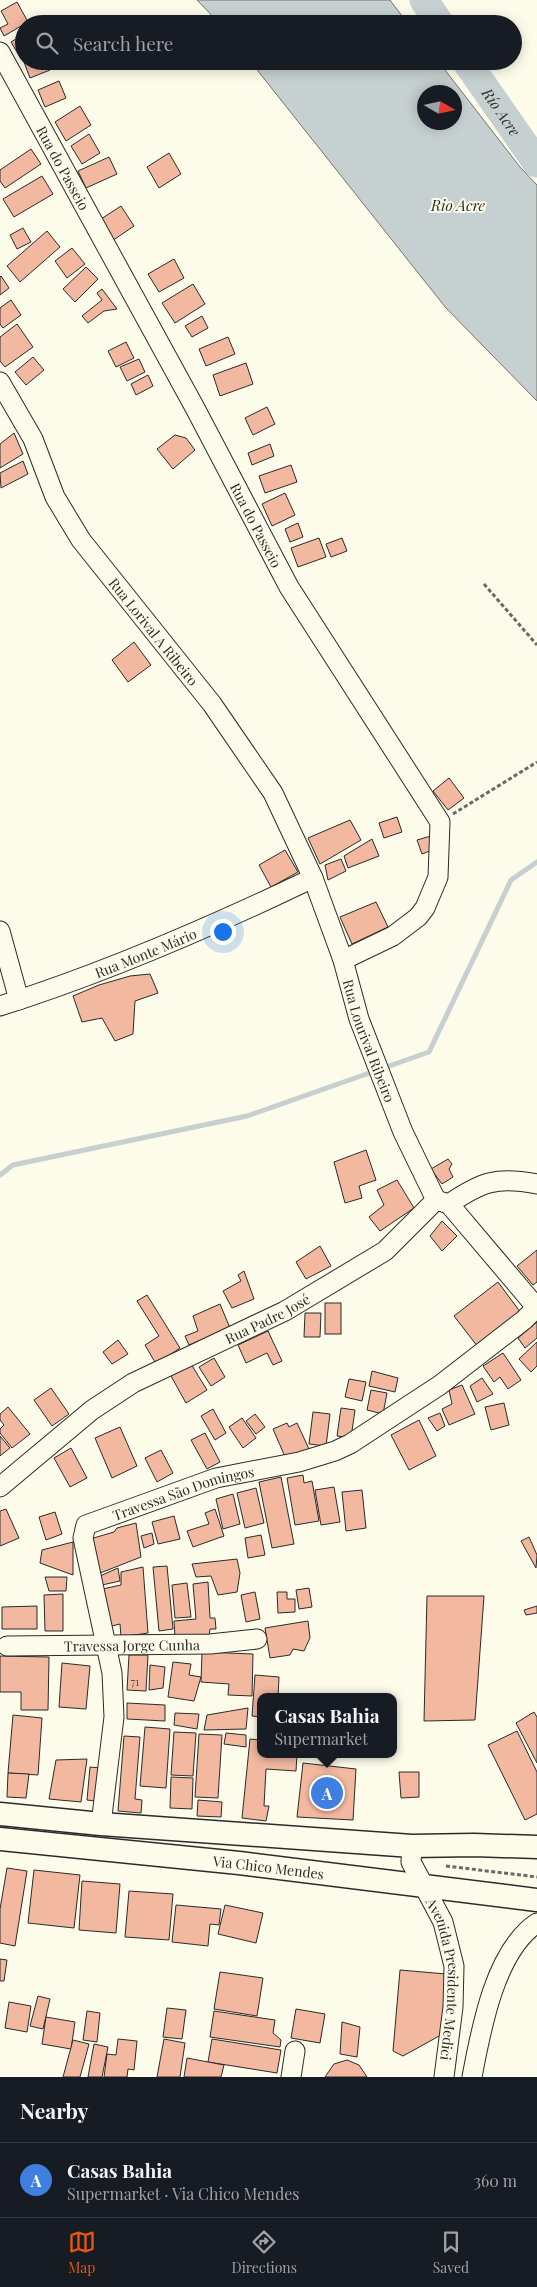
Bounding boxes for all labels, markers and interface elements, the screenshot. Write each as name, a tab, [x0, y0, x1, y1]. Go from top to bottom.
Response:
search box	[15, 15, 522, 70]
icon: search	[33, 29, 61, 57]
text: Search here	[73, 30, 173, 56]
water label: Río Acre	[477, 83, 525, 140]
north arrow	[417, 85, 462, 130]
street label: Rua do Passeio	[33, 122, 94, 214]
water label: Rio Acre	[430, 195, 486, 215]
street label: Rua do Passeio	[226, 479, 287, 571]
street label: Rua Lorival A Ribeiro	[105, 573, 203, 689]
your location	[210, 919, 236, 945]
street label: Rua Monte Mário	[92, 923, 200, 982]
street label: Rua Lourival Ribeiro	[339, 977, 400, 1105]
street label: Rua Padre José	[222, 1289, 313, 1348]
street label: Travessa São Domingos	[110, 1461, 256, 1524]
street label: Travessa Jorge Cunha	[64, 1635, 200, 1655]
house number: 71	[131, 1674, 139, 1689]
popup	[257, 1693, 397, 1758]
text: Casas Bahia	[274, 1702, 380, 1728]
text: Supermarket	[274, 1728, 368, 1749]
pin: A	[311, 1774, 343, 1812]
street label: Via Chico Mendes	[211, 1851, 325, 1883]
street label: Avenida Presidente Medici	[422, 1893, 464, 2062]
text: Nearby	[20, 2096, 89, 2124]
text: Casas Bahia	[67, 2157, 172, 2183]
text: A	[31, 2170, 41, 2191]
text: 360 m	[474, 2170, 517, 2191]
text: Supermarket · Via Chico Mendes	[67, 2183, 299, 2204]
tab: Map	[68, 2228, 96, 2277]
tab: Directions	[232, 2228, 297, 2277]
tab: Saved	[433, 2228, 469, 2277]

